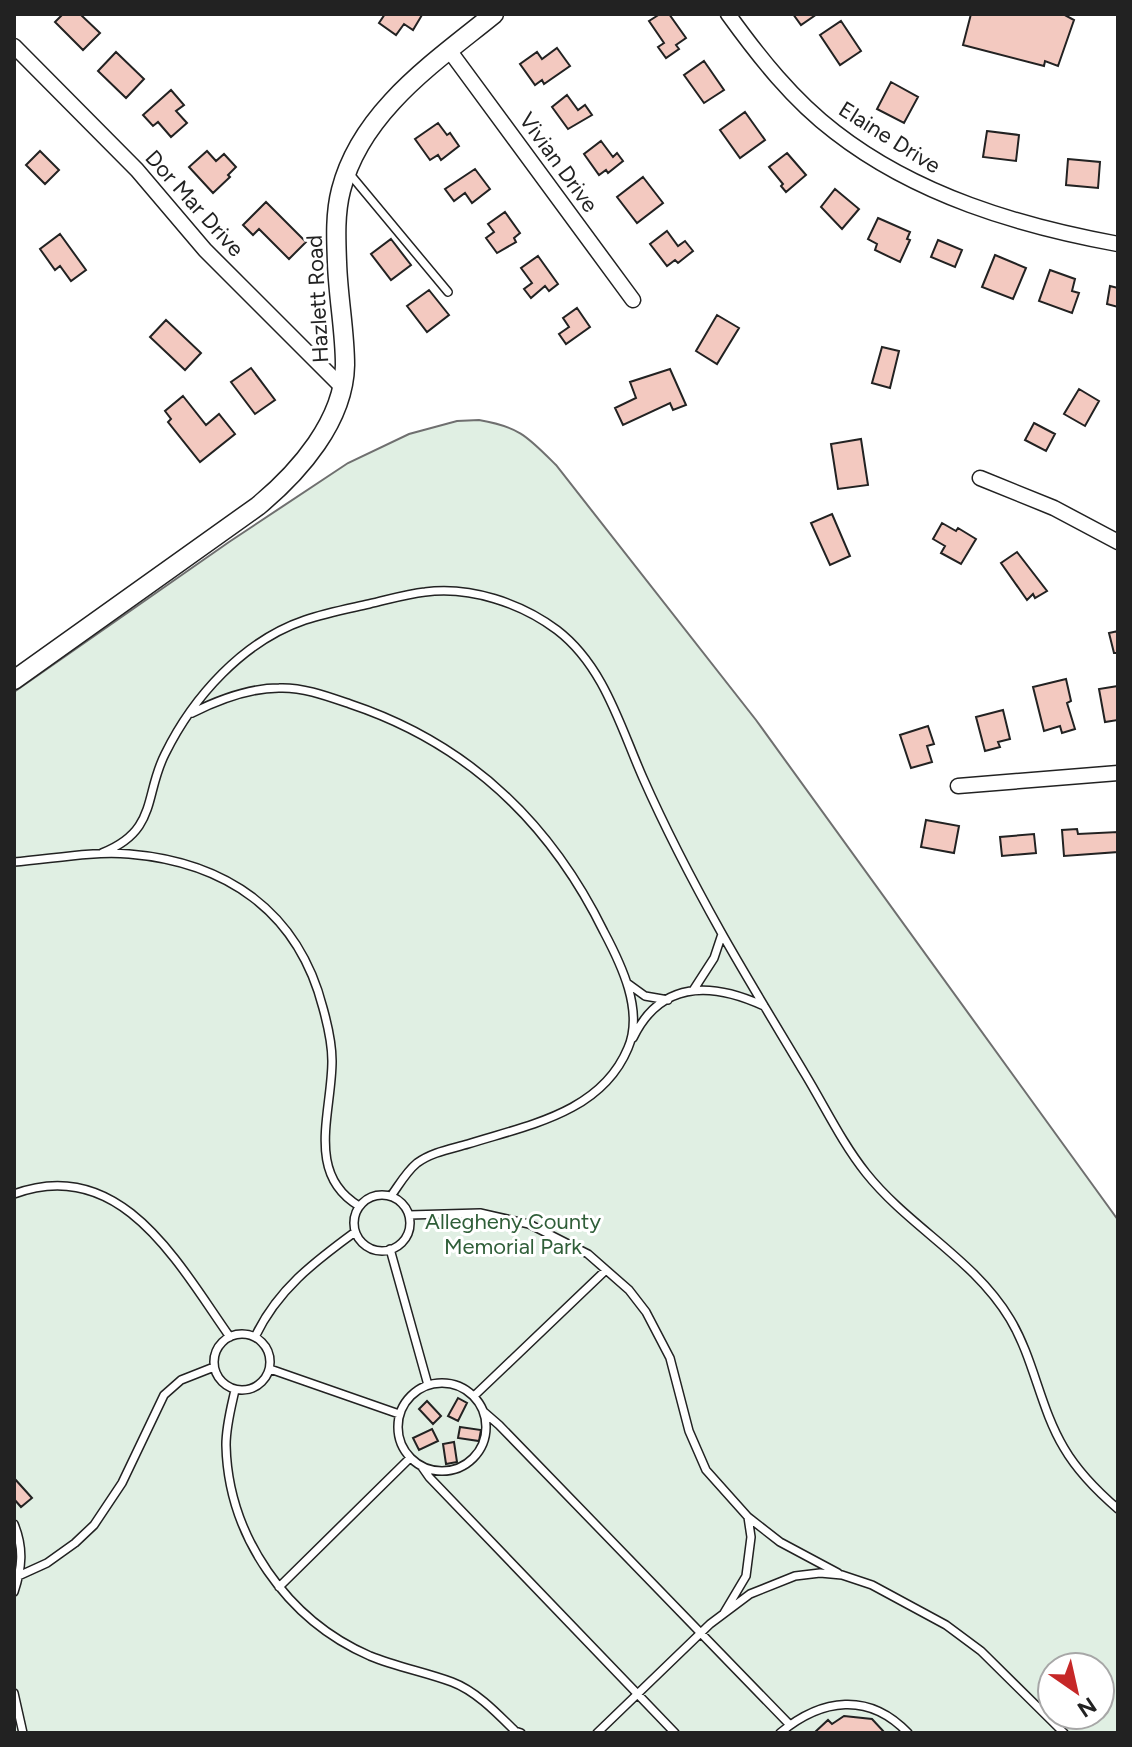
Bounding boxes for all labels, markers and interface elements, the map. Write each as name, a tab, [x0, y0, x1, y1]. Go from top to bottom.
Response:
street label: Elaine Drive	[834, 96, 946, 179]
street label: Vivian Drive	[513, 107, 604, 217]
street label: Dor Mar Drive	[140, 144, 250, 262]
street label: Hazlett Road	[301, 234, 334, 364]
park label: Allegheny County Memorial Park	[425, 1208, 601, 1260]
north arrow	[1036, 1651, 1116, 1731]
text: N	[1072, 1691, 1102, 1723]

